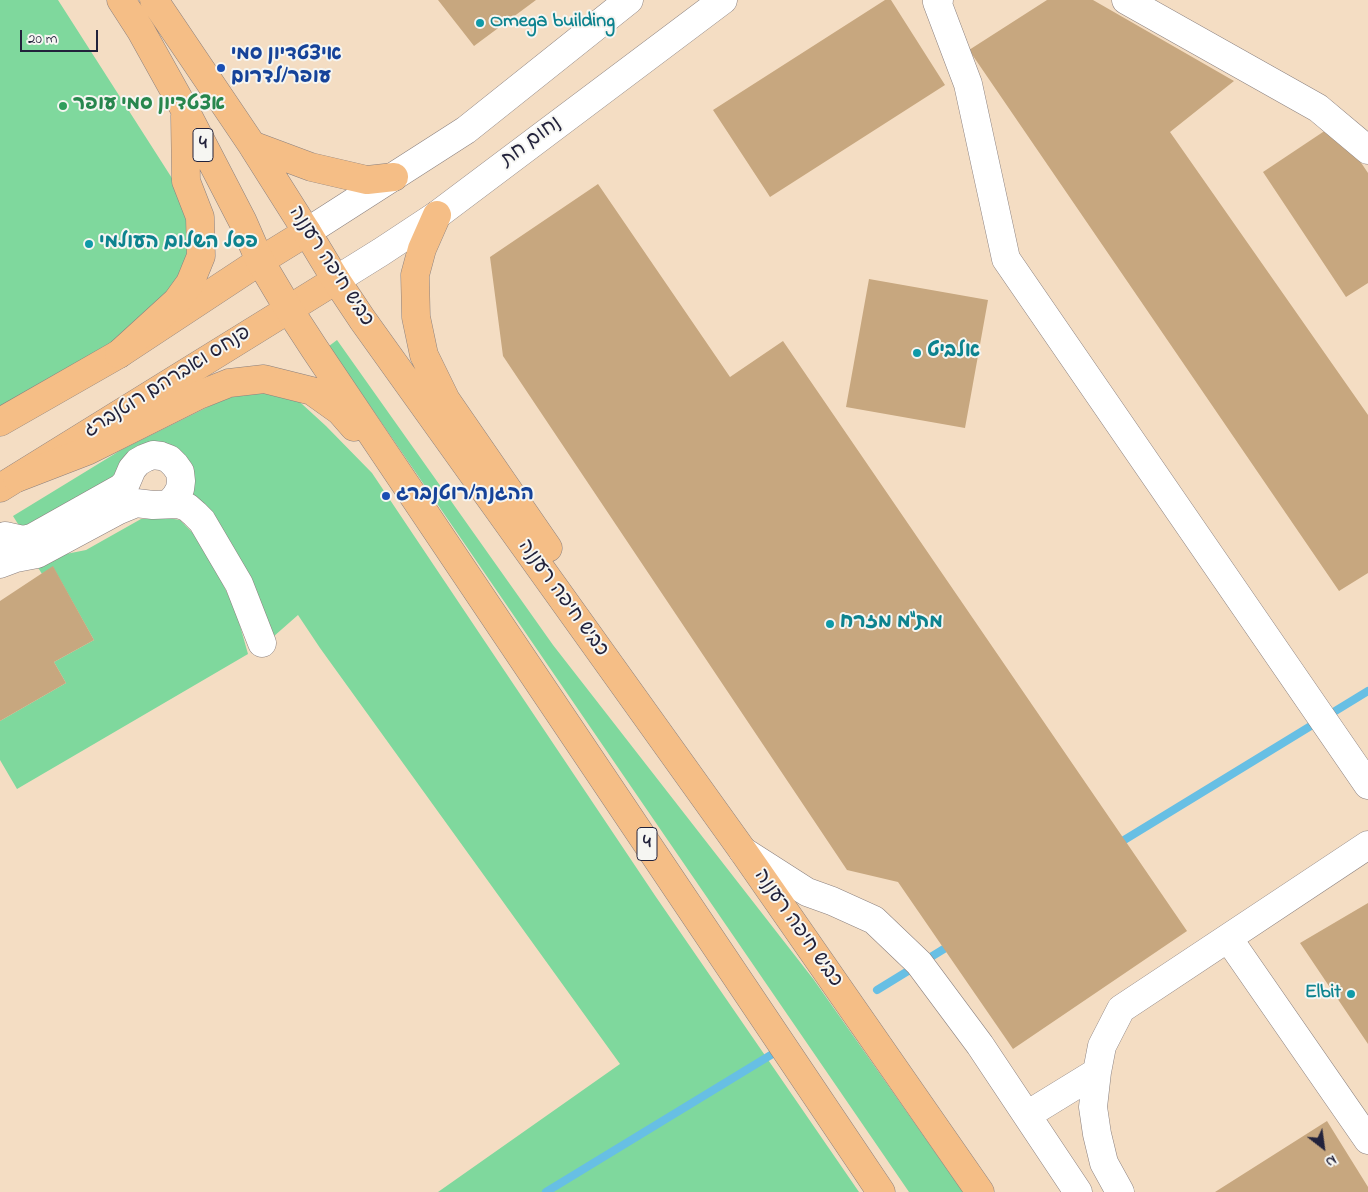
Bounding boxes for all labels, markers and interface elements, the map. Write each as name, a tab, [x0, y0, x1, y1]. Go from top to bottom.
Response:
place label: Omega building	[490, 11, 615, 35]
marker: Omega building	[474, 17, 486, 29]
scale bar	[22, 20, 100, 52]
text: 20 m	[28, 28, 57, 50]
place label: איצטדיון סמי עופר/לדרום	[231, 44, 342, 91]
marker: איצטדיון סמי עופר/לדרום	[215, 62, 227, 74]
place label: אצטדיון סמי עופר	[73, 94, 225, 118]
marker: אצטדיון סמי עופר	[57, 100, 69, 112]
street label: נחום חת	[497, 113, 567, 173]
road number: 4	[193, 128, 213, 162]
street label: כביש חיפה רעננה	[282, 202, 378, 332]
place label: פסל השלום העולמי	[99, 232, 258, 256]
marker: פסל השלום העולמי	[83, 238, 95, 250]
street label: פנחס ואברהם רוטנברג	[80, 322, 256, 444]
place label: אלביט	[927, 341, 980, 365]
marker: אלביט	[911, 347, 923, 359]
place label: ההגנה/רוטנברג	[396, 484, 534, 508]
marker: ההגנה/רוטנברג	[380, 490, 392, 502]
street label: כביש חיפה רעננה	[512, 536, 612, 662]
place label: מת"מ מזרח	[840, 612, 943, 636]
marker: מת"מ מזרח	[824, 618, 836, 630]
road number: 4	[637, 828, 657, 861]
street label: כביש חיפה רעננה	[747, 865, 847, 993]
place label: Elbit	[1305, 982, 1341, 1006]
marker: Elbit	[1345, 988, 1357, 1000]
north arrow	[1298, 1122, 1348, 1172]
text: N	[1321, 1149, 1340, 1172]

